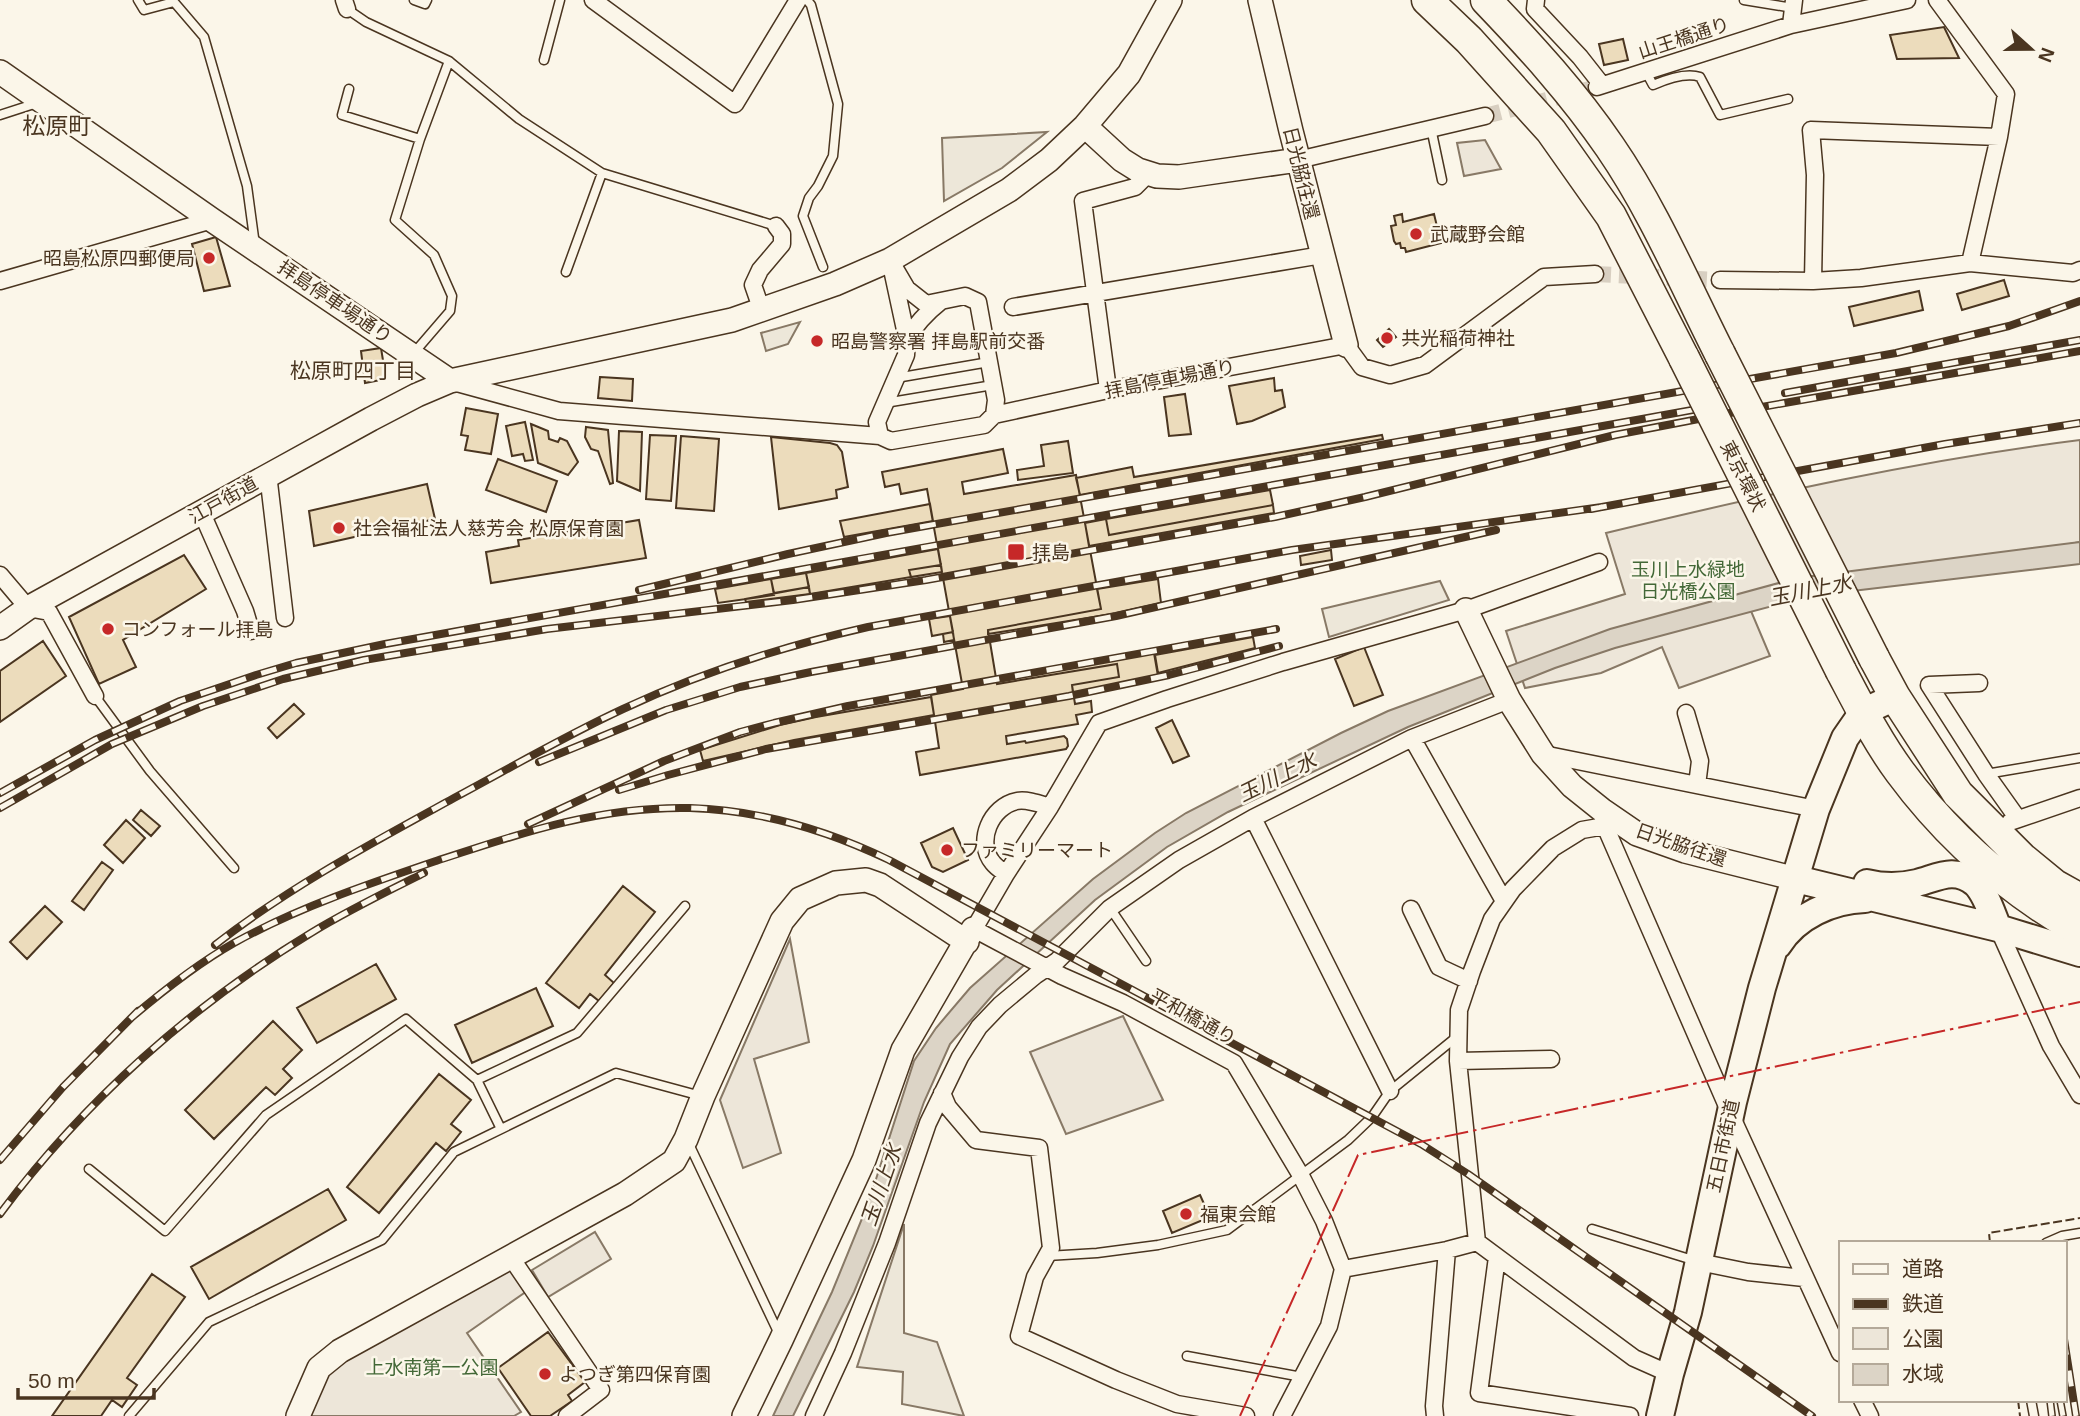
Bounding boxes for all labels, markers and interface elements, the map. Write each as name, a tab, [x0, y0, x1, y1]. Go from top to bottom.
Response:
street label: 山王橋通り	[1636, 13, 1732, 63]
north arrow	[1996, 14, 2066, 84]
text: N	[2034, 45, 2059, 65]
district label: 松原町	[23, 113, 92, 139]
street label: 日光脇往還	[1279, 124, 1323, 222]
place label: 武蔵野会館	[1430, 224, 1525, 245]
marker: 武蔵野会館	[1408, 226, 1424, 242]
place label: 昭島松原四郵便局	[43, 248, 195, 269]
marker: 昭島松原四郵便局	[201, 250, 217, 266]
street label: 拝島停車場通り	[274, 256, 396, 348]
place label: 共光稲荷神社	[1401, 328, 1515, 349]
marker: 共光稲荷神社	[1379, 330, 1395, 346]
place label: 昭島警察署 拝島駅前交番	[831, 331, 1045, 352]
marker: 昭島警察署 拝島駅前交番	[809, 333, 825, 349]
street label: 拝島停車場通り	[1103, 356, 1237, 402]
district label: 松原町四丁目	[290, 359, 416, 382]
street label: 東京環状	[1716, 437, 1770, 515]
street label: 江戸街道	[185, 472, 261, 528]
place label: 社会福祉法人慈芳会 松原保育園	[353, 518, 624, 539]
marker: 社会福祉法人慈芳会 松原保育園	[331, 520, 347, 536]
marker: 拝島	[1006, 542, 1026, 562]
place label: 拝島	[1032, 542, 1070, 563]
park label: 玉川上水緑地 日光橋公園	[1631, 559, 1745, 602]
water label: 玉川上水	[1767, 570, 1855, 609]
place label: コンフォール拝島	[122, 619, 273, 640]
marker: コンフォール拝島	[100, 621, 116, 637]
water label: 玉川上水	[1234, 747, 1322, 806]
street label: 日光脇往還	[1633, 820, 1729, 870]
place label: ファミリーマート	[961, 840, 1113, 861]
marker: ファミリーマート	[939, 842, 955, 858]
street label: 平和橋通り	[1146, 985, 1240, 1049]
street label: 五日市街道	[1703, 1097, 1743, 1195]
water label: 玉川上水	[856, 1140, 906, 1228]
place label: 福東会館	[1200, 1204, 1276, 1225]
marker: 福東会館	[1178, 1206, 1194, 1222]
legend	[1839, 1241, 2066, 1402]
text: 道路	[1902, 1257, 1944, 1280]
text: 鉄道	[1902, 1292, 1944, 1315]
text: 公園	[1902, 1327, 1944, 1350]
scale bar	[18, 1356, 154, 1400]
park label: 上水南第一公園	[365, 1357, 499, 1378]
text: 水域	[1902, 1362, 1944, 1385]
place label: よつぎ第四保育園	[559, 1364, 711, 1385]
marker: よつぎ第四保育園	[537, 1366, 553, 1382]
text: 50 m	[28, 1369, 75, 1392]

